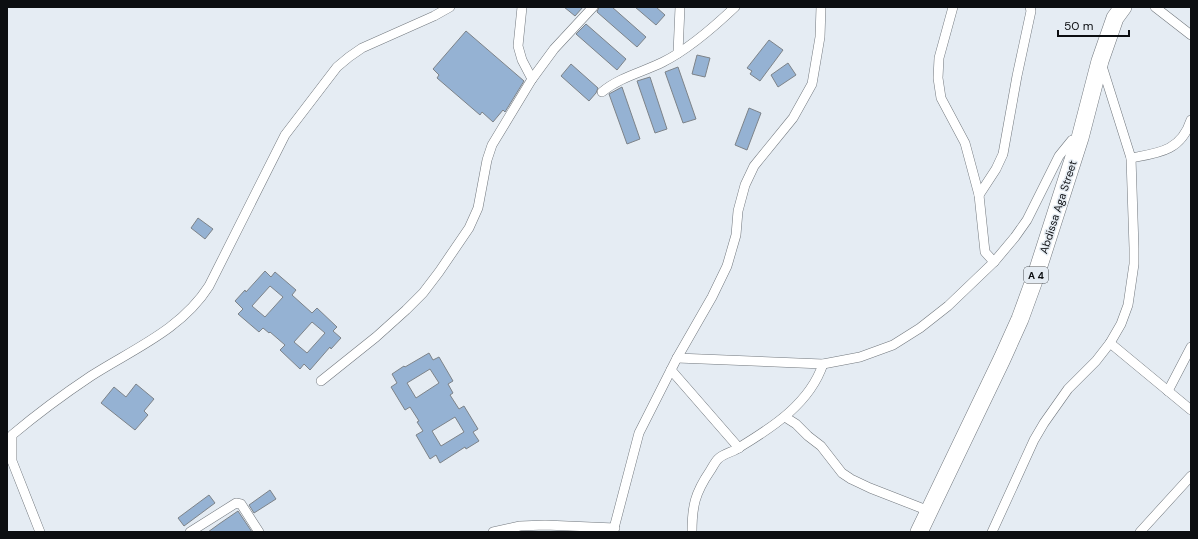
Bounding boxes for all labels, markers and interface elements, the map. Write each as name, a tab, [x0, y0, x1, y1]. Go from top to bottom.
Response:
scale bar	[1058, 12, 1129, 38]
text: 50 m	[1064, 18, 1093, 34]
street label: Abdissa Aga Street	[1036, 159, 1080, 255]
road number: A 4	[1024, 267, 1048, 283]

